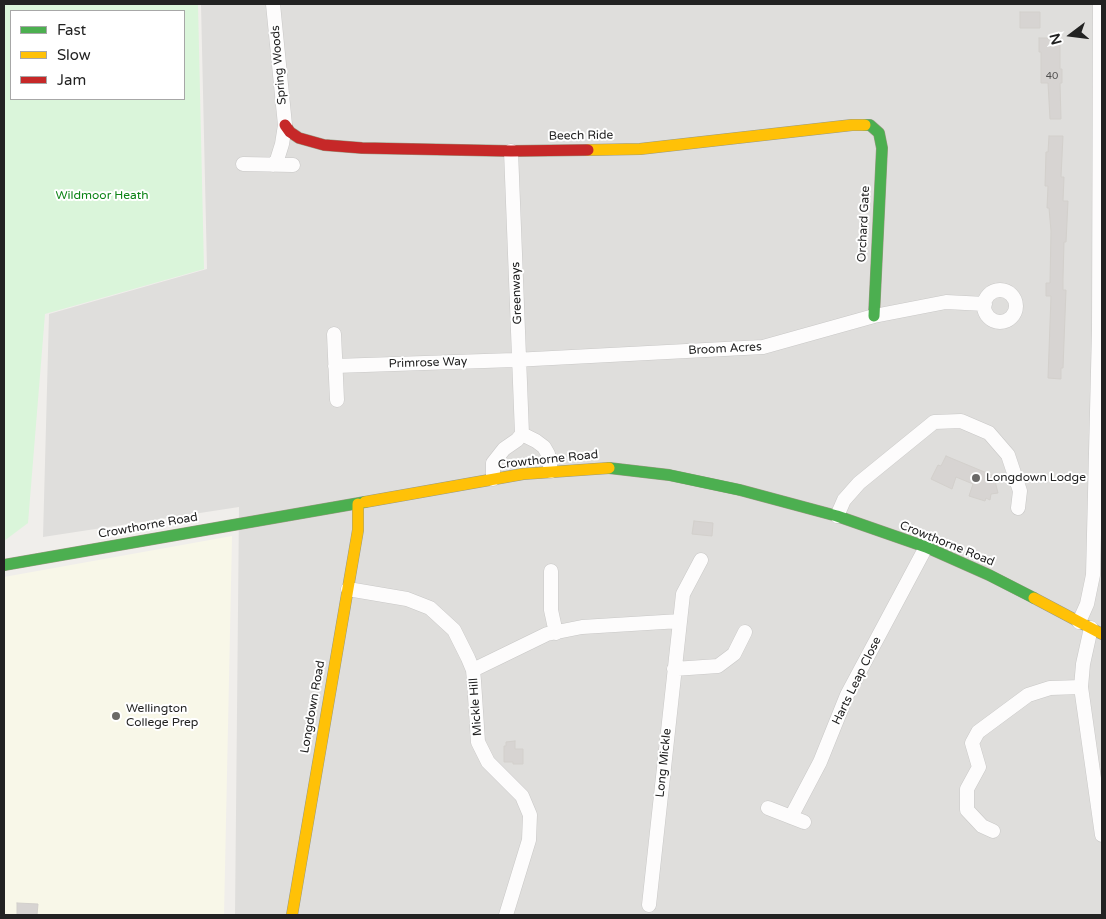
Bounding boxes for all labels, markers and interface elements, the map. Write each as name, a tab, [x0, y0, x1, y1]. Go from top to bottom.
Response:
legend	[10, 10, 185, 100]
north arrow	[1046, 10, 1096, 60]
text: Fast	[57, 21, 86, 39]
street label: Spring Woods	[268, 25, 290, 105]
text: N	[1046, 31, 1066, 47]
text: Slow	[57, 46, 91, 64]
house number: 40	[1046, 70, 1058, 82]
text: Jam	[57, 71, 86, 89]
street label: Beech Ride	[549, 128, 613, 144]
street label: Orchard Gate	[855, 185, 873, 263]
park label: Wildmoor Heath	[55, 189, 149, 203]
street label: Greenways	[509, 261, 525, 325]
street label: Broom Acres	[688, 340, 762, 358]
street label: Primrose Way	[388, 354, 468, 372]
street label: Crowthorne Road	[497, 448, 599, 472]
place label: Longdown Lodge	[986, 471, 1086, 485]
marker: Longdown Lodge	[970, 472, 982, 484]
street label: Crowthorne Road	[97, 510, 199, 542]
street label: Crowthorne Road	[898, 518, 996, 570]
street label: Harts Leap Close	[829, 635, 885, 727]
street label: Longdown Road	[298, 659, 328, 755]
street label: Mickle Hill	[467, 677, 485, 737]
place label: Wellington College Prep	[126, 702, 198, 730]
marker: Wellington College Prep	[110, 710, 122, 722]
street label: Long Mickle	[653, 728, 675, 798]

